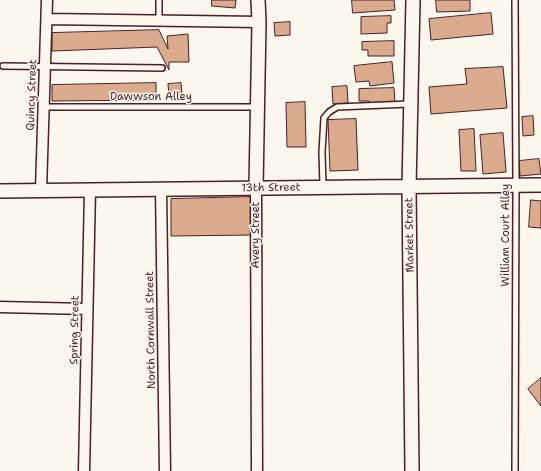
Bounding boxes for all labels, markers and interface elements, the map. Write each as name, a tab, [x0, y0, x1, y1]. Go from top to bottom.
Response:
street label: Quincy Street	[24, 59, 40, 131]
street label: Dawwson Alley	[110, 90, 192, 104]
street label: 13th Street	[241, 181, 301, 195]
street label: William Court Alley	[499, 184, 513, 286]
street label: Market Street	[403, 197, 417, 273]
street label: Avery Street	[249, 202, 263, 268]
street label: North Cornwall Street	[143, 271, 159, 389]
street label: Spring Street	[68, 295, 82, 365]

